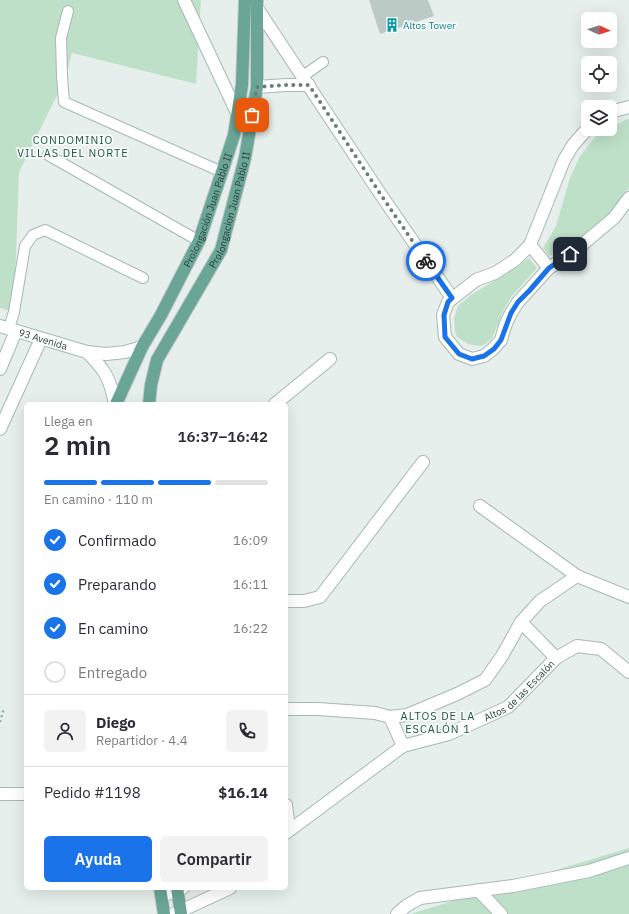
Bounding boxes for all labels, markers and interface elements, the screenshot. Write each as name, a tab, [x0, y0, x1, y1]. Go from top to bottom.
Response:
north arrow	[581, 12, 617, 48]
map controls	[581, 12, 617, 136]
building icon: Altos Tower	[384, 17, 400, 33]
place label: Altos Tower	[403, 19, 456, 32]
button: locate	[581, 56, 617, 92]
pin	[235, 98, 269, 132]
button: layers	[581, 100, 617, 136]
icon: bag	[241, 104, 263, 126]
district label: CONDOMINIO VILLAS DEL NORTE	[17, 133, 129, 160]
street label: Prolongación Juan Pablo II	[180, 151, 234, 269]
street label: Prolongacion Juan Pablo II	[206, 151, 252, 270]
pin	[553, 237, 587, 271]
courier	[406, 241, 446, 281]
icon: home	[559, 243, 581, 265]
icon: bike	[415, 250, 437, 272]
street label: 93 Avenida	[17, 325, 70, 352]
text: Llega en	[44, 413, 93, 430]
text: 16:37–16:42	[178, 427, 268, 446]
text: 2 min	[44, 428, 111, 462]
text: En camino · 110 m	[44, 491, 153, 508]
icon: check	[44, 529, 66, 551]
text: Confirmado	[78, 531, 156, 550]
text: 16:09	[233, 532, 268, 549]
icon: check	[44, 573, 66, 595]
text: Preparando	[78, 575, 156, 594]
text: 16:11	[233, 576, 268, 593]
icon: check	[44, 617, 66, 639]
text: En camino	[78, 619, 148, 638]
text: 16:22	[233, 620, 268, 637]
street label: Altos de las Escalón	[482, 657, 557, 724]
text: Entregado	[78, 663, 147, 682]
district label: ALTOS DE LA ESCALÓN 1	[401, 709, 475, 736]
button: person	[44, 710, 86, 752]
button: phone	[226, 710, 268, 752]
text: Diego	[96, 713, 136, 732]
text: Repartidor · 4.4	[96, 732, 187, 749]
text: Pedido #1198	[44, 783, 141, 802]
text: $16.14	[218, 783, 268, 802]
button: Ayuda	[44, 836, 152, 882]
button: Compartir	[160, 836, 268, 882]

